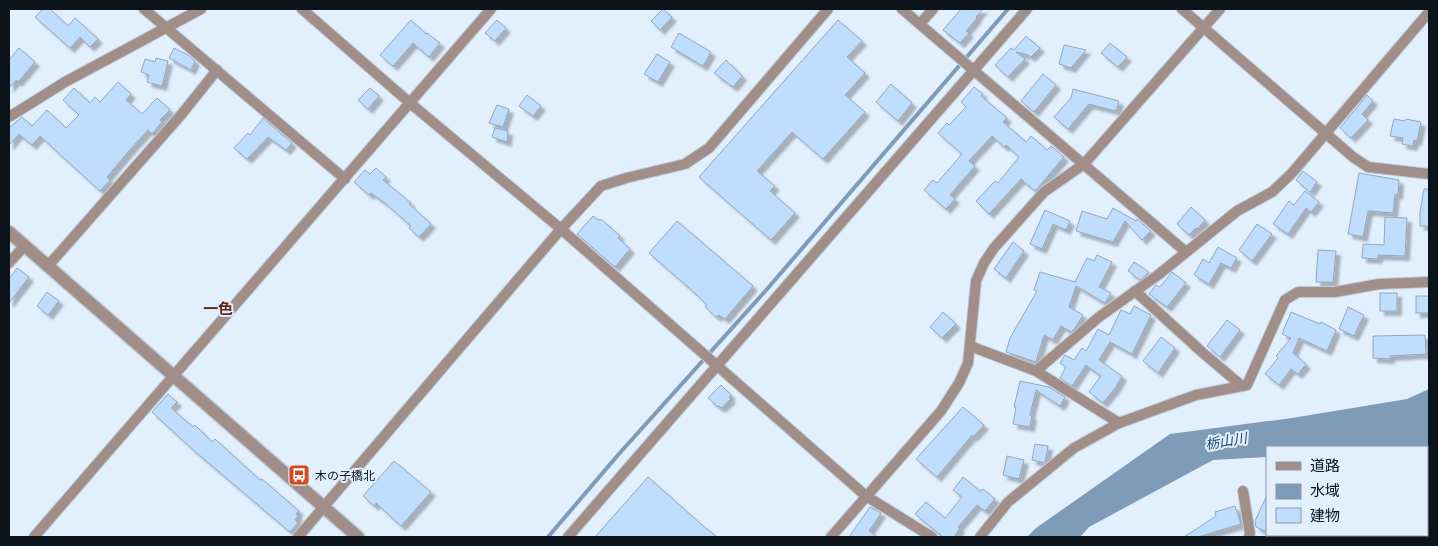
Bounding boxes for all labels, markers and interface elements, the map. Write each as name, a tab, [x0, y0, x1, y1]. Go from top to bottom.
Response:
district label: 一色	[203, 299, 233, 318]
water label: 栃山川	[1204, 429, 1250, 453]
legend	[1266, 446, 1428, 536]
text: 道路	[1310, 456, 1340, 475]
bus stop icon: 木の子橋北	[287, 463, 311, 487]
place label: 木の子橋北	[315, 468, 375, 483]
text: 水域	[1310, 481, 1340, 500]
text: 建物	[1310, 506, 1340, 525]

